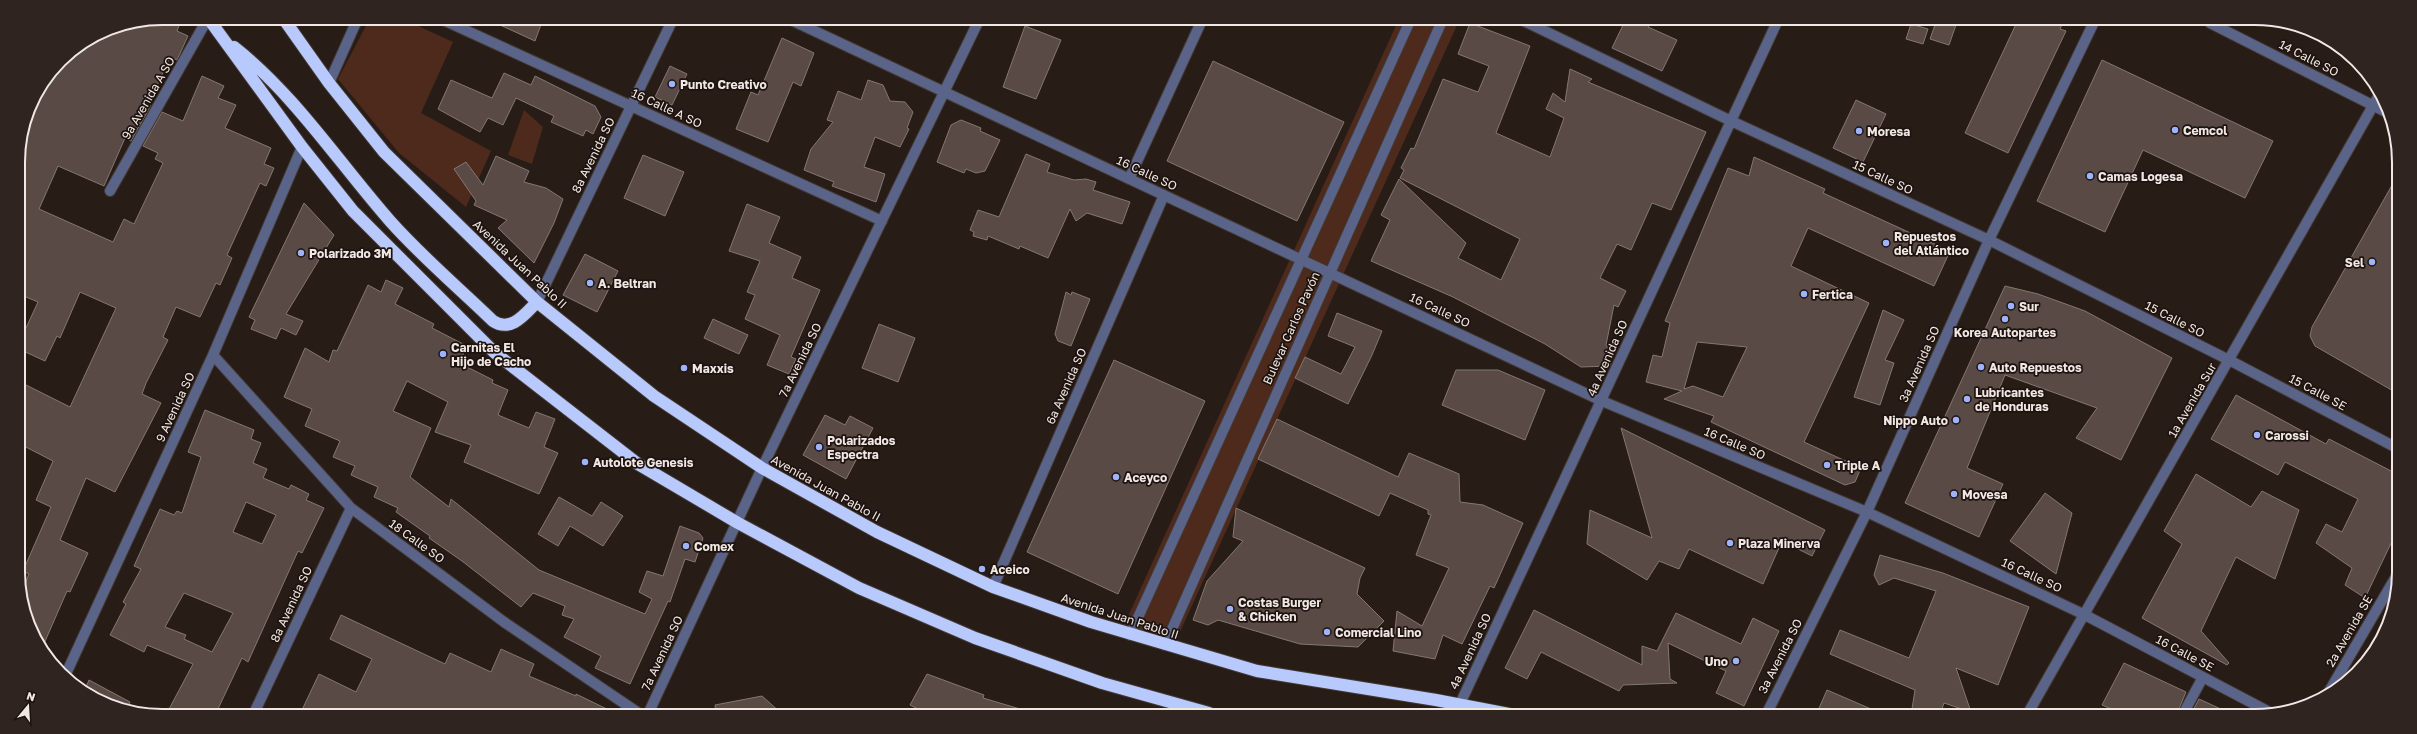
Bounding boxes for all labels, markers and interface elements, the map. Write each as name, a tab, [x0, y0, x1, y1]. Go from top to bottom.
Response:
street label: 14 Calle SO	[2277, 37, 2342, 80]
street label: 9a Avenida A SO	[118, 54, 178, 142]
place label: Punto Creativo	[680, 77, 767, 92]
marker: Punto Creativo	[667, 79, 677, 89]
street label: 16 Calle A SO	[629, 85, 705, 131]
street label: 8a Avenida SO	[568, 115, 618, 195]
place label: Cemcol	[2183, 123, 2227, 138]
place label: Moresa	[1867, 124, 1910, 139]
marker: Cemcol	[2170, 125, 2180, 135]
marker: Moresa	[1854, 126, 1864, 136]
street label: 16 Calle SO	[1114, 152, 1180, 194]
street label: 15 Calle SO	[1850, 157, 1916, 198]
place label: Camas Logesa	[2098, 169, 2183, 184]
marker: Camas Logesa	[2085, 171, 2095, 181]
street label: Avenida Juan Pablo II	[470, 217, 570, 311]
place label: Repuestos del Atlántico	[1894, 229, 1969, 258]
marker: Repuestos del Atlántico	[1881, 238, 1891, 248]
place label: Polarizado 3M	[309, 246, 392, 261]
marker: Polarizado 3M	[296, 248, 306, 258]
place label: Sel	[2345, 255, 2364, 270]
marker: Sel	[2367, 257, 2377, 267]
street label: Bulevar Carlos Pavón	[1259, 269, 1323, 387]
place label: A. Beltran	[598, 276, 656, 291]
marker: A. Beltran	[585, 278, 595, 288]
place label: Fertica	[1812, 287, 1853, 302]
street label: 16 Calle SO	[1407, 289, 1473, 331]
marker: Fertica	[1799, 289, 1809, 299]
street label: 15 Calle SO	[2143, 298, 2207, 340]
place label: Sur	[2019, 299, 2039, 314]
marker: Sur	[2006, 301, 2016, 311]
marker: Korea Autopartes	[2000, 314, 2010, 324]
street label: 4a Avenida SO	[1583, 317, 1631, 399]
street label: 7a Avenida SO	[775, 320, 825, 400]
street label: 3a Avenida SO	[1895, 323, 1943, 404]
place label: Korea Autopartes	[1954, 325, 2057, 340]
place label: Carnitas El Hijo de Cacho	[451, 340, 531, 369]
street label: 6a Avenida SO	[1042, 345, 1090, 427]
marker: Carnitas El Hijo de Cacho	[438, 349, 448, 359]
place label: Auto Repuestos	[1989, 360, 2082, 375]
street label: 1a Avenida Sur	[2165, 360, 2220, 440]
place label: Maxxis	[692, 361, 734, 376]
marker: Auto Repuestos	[1976, 362, 1986, 372]
marker: Maxxis	[679, 363, 689, 373]
street label: 9 Avenida SO	[152, 370, 198, 444]
street label: 15 Calle SE	[2287, 371, 2349, 413]
place label: Lubricantes de Honduras	[1975, 385, 2049, 414]
marker: Lubricantes de Honduras	[1962, 394, 1972, 404]
place label: Nippo Auto	[1883, 413, 1948, 428]
marker: Nippo Auto	[1951, 415, 1961, 425]
street label: 16 Calle SO	[1702, 423, 1768, 463]
place label: Carossi	[2265, 428, 2309, 443]
marker: Carossi	[2252, 430, 2262, 440]
place label: Polarizados Espectra	[827, 433, 896, 462]
marker: Polarizados Espectra	[814, 442, 824, 452]
street label: Avenida Juan Pablo II	[769, 452, 883, 524]
place label: Autolote Genesis	[593, 455, 694, 470]
marker: Autolote Genesis	[580, 457, 590, 467]
place label: Triple A	[1835, 458, 1881, 473]
marker: Triple A	[1822, 460, 1832, 470]
place label: Aceyco	[1124, 470, 1167, 485]
marker: Aceyco	[1111, 472, 1121, 482]
place label: Movesa	[1962, 487, 2007, 502]
marker: Movesa	[1949, 489, 1959, 499]
street label: 18 Calle SO	[386, 516, 448, 566]
place label: Plaza Minerva	[1738, 536, 1820, 551]
marker: Plaza Minerva	[1725, 538, 1735, 548]
place label: Comex	[694, 539, 734, 554]
marker: Comex	[681, 541, 691, 551]
street label: 16 Calle SO	[1999, 554, 2065, 596]
place label: Aceico	[990, 562, 1030, 577]
street label: 8a Avenida SO	[267, 563, 315, 644]
marker: Aceico	[977, 564, 987, 574]
street label: Avenida Juan Pablo II	[1059, 590, 1181, 642]
street label: 2a Avenida SE	[2322, 592, 2376, 670]
place label: Costas Burger & Chicken	[1238, 595, 1321, 624]
marker: Costas Burger & Chicken	[1225, 604, 1235, 614]
street label: 4a Avenida SO	[1446, 610, 1494, 691]
street label: 7a Avenida SO	[638, 613, 686, 693]
street label: 3a Avenida SO	[1755, 616, 1805, 696]
place label: Comercial Lino	[1335, 625, 1422, 640]
marker: Comercial Lino	[1322, 627, 1332, 637]
street label: 16 Calle SE	[2153, 631, 2217, 675]
place label: Uno	[1705, 654, 1728, 669]
marker: Uno	[1731, 656, 1741, 666]
north arrow	[8, 686, 48, 726]
text: N	[25, 689, 37, 703]

